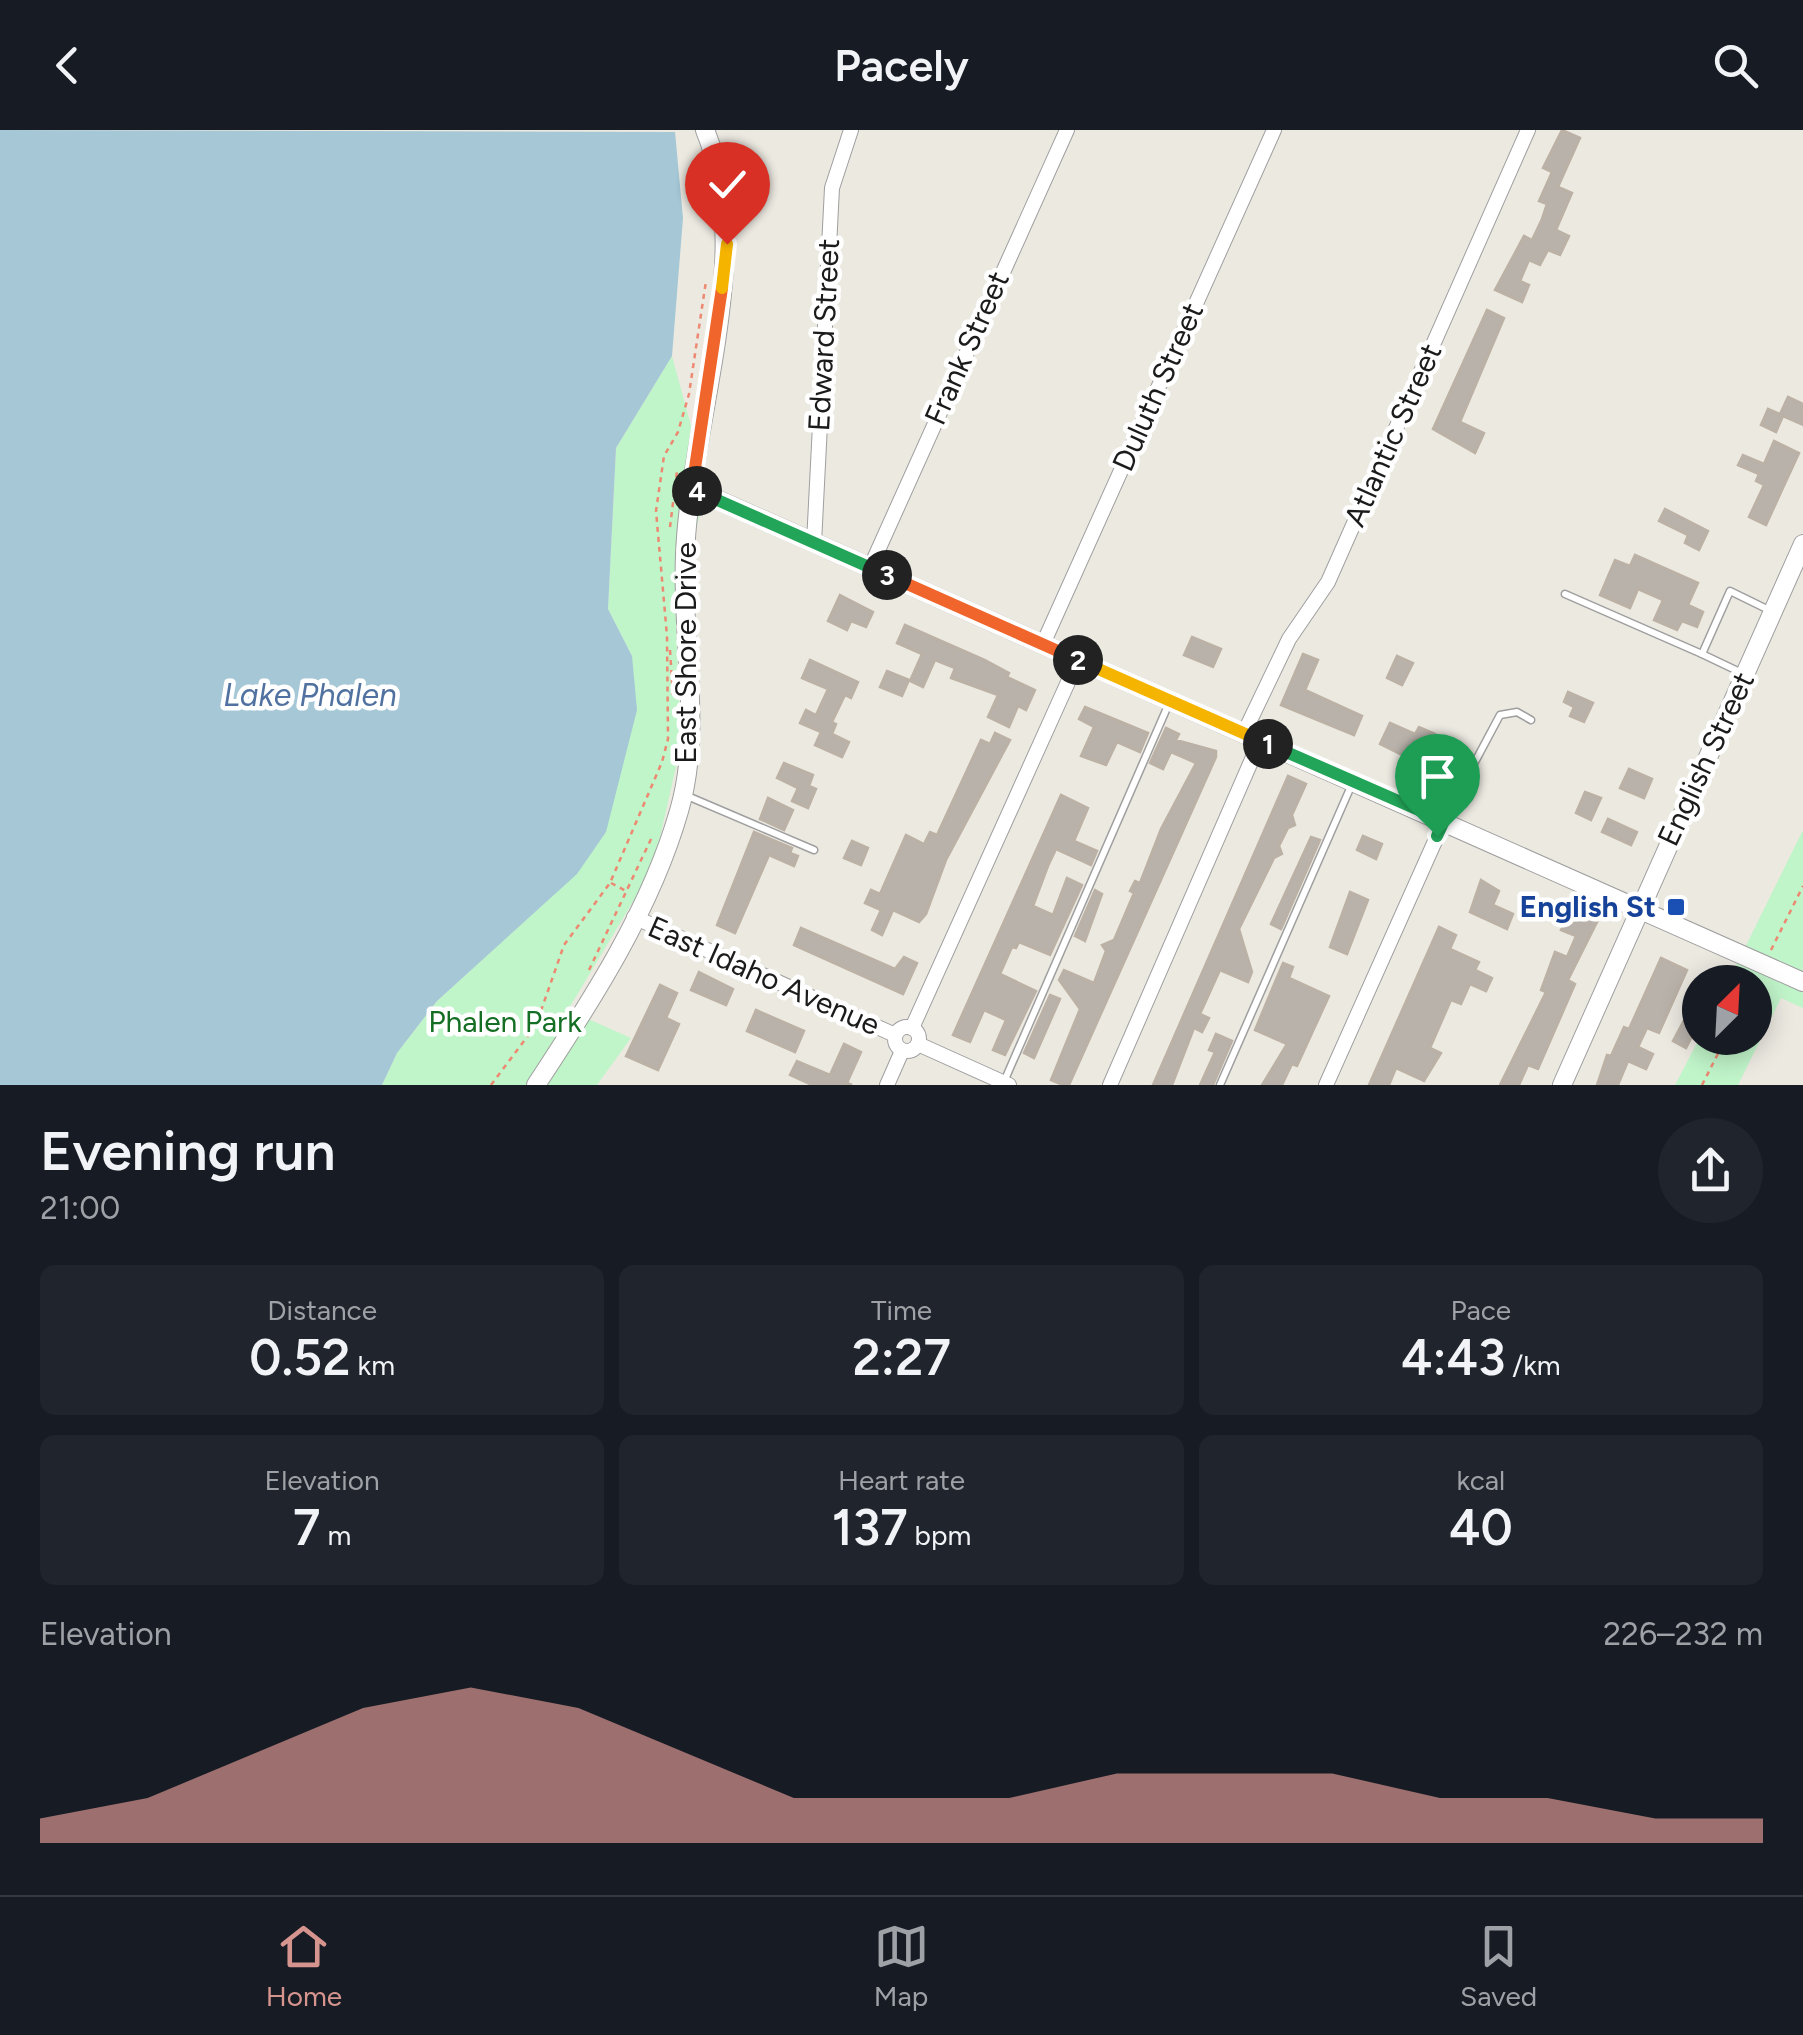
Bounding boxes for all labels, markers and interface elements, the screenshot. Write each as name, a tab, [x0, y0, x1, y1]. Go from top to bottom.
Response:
icon: back	[40, 38, 95, 93]
text: Pacely	[834, 38, 969, 92]
icon: search	[1708, 38, 1763, 93]
pin	[685, 142, 770, 245]
icon: check	[700, 157, 755, 212]
street label: Edward Street	[800, 238, 847, 432]
street label: Frank Street	[916, 265, 1017, 430]
street label: Duluth Street	[1104, 297, 1211, 477]
street label: Atlantic Street	[1336, 338, 1449, 532]
pin: 4	[672, 466, 722, 516]
text: 4	[688, 474, 706, 508]
street label: East Shore Drive	[667, 542, 704, 764]
pin: 3	[862, 550, 912, 600]
text: 3	[879, 558, 895, 592]
pin: 2	[1053, 635, 1103, 685]
text: 2	[1070, 643, 1086, 677]
street label: English Street	[1649, 666, 1762, 852]
water label: Lake Phalen	[223, 676, 397, 714]
pin: 1	[1243, 719, 1293, 769]
text: 1	[1262, 727, 1274, 761]
pin	[1395, 734, 1480, 837]
icon: arrive	[1410, 749, 1465, 804]
place label: English St	[1520, 888, 1656, 925]
marker: English St	[1665, 896, 1687, 918]
street label: East Idaho Avenue	[643, 908, 886, 1043]
north arrow	[1682, 965, 1772, 1055]
map controls	[1682, 965, 1772, 1055]
park label: Phalen Park	[428, 1003, 582, 1040]
text: Evening run	[40, 1118, 336, 1184]
button: share	[1658, 1118, 1763, 1223]
text: 21:00	[40, 1189, 120, 1227]
text: Distance	[267, 1293, 377, 1327]
text: Time	[871, 1293, 932, 1327]
text: Pace	[1450, 1293, 1511, 1327]
text: 0.52	[249, 1327, 351, 1388]
text: 2:27	[852, 1327, 951, 1388]
text: 4:43	[1401, 1327, 1505, 1388]
text: km	[351, 1348, 395, 1382]
text: /km	[1505, 1348, 1561, 1382]
text: Elevation	[265, 1463, 380, 1497]
text: Heart rate	[838, 1463, 965, 1497]
text: kcal	[1456, 1463, 1505, 1497]
text: 7	[293, 1497, 320, 1558]
text: 137	[832, 1497, 908, 1558]
text: 40	[1449, 1497, 1513, 1558]
text: m	[320, 1518, 351, 1552]
text: bpm	[908, 1518, 971, 1552]
text: Elevation	[40, 1615, 172, 1653]
text: 226–232 m	[1603, 1615, 1763, 1653]
tab: Home	[266, 1919, 342, 2013]
tab: Map	[874, 1919, 929, 2013]
tab: Saved	[1460, 1919, 1537, 2013]

